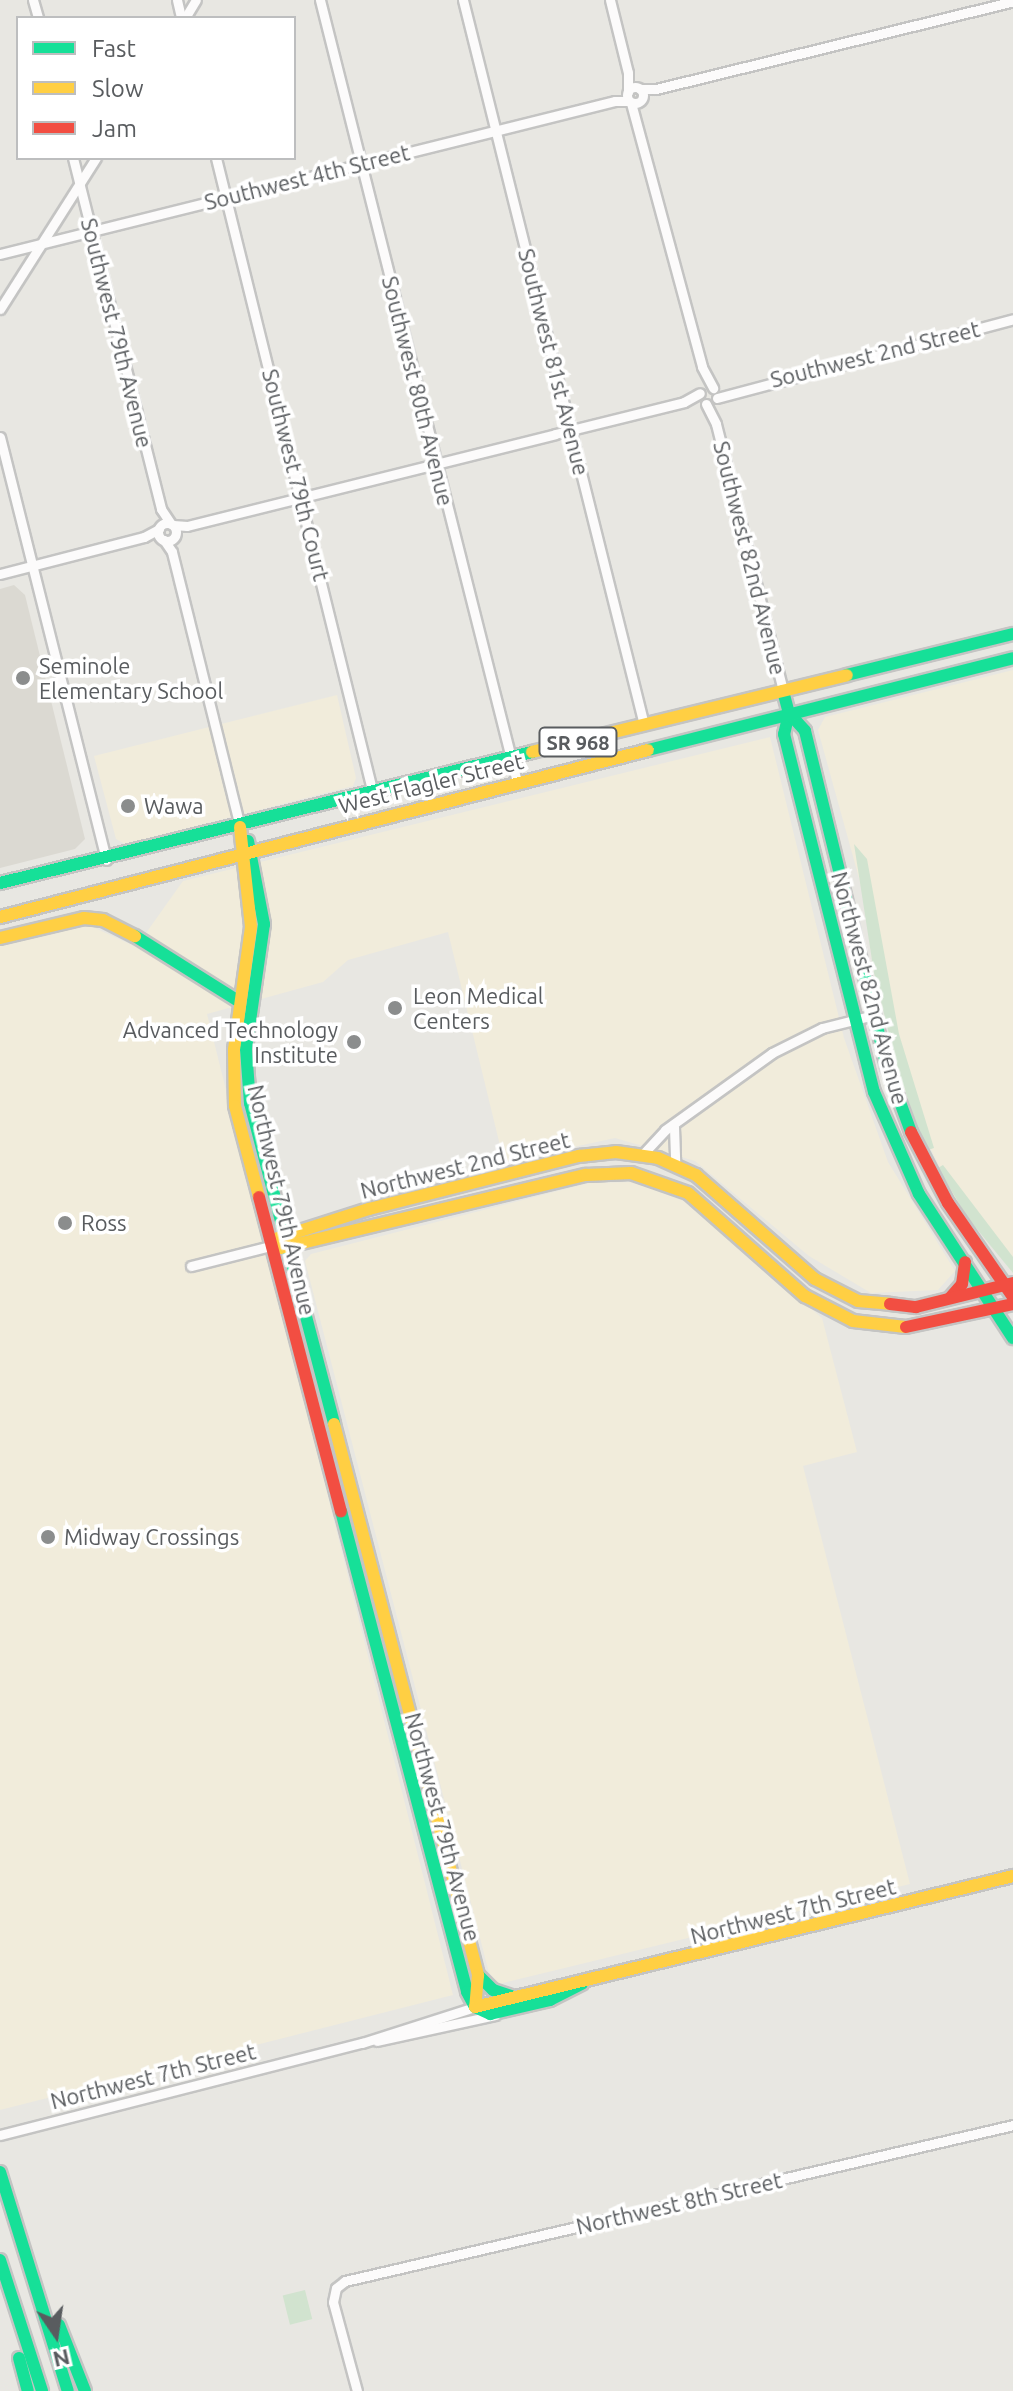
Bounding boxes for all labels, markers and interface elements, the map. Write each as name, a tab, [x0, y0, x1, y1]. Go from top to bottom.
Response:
legend	[16, 16, 296, 160]
text: Fast	[92, 35, 136, 62]
text: Slow	[92, 75, 144, 102]
text: Jam	[92, 115, 137, 142]
street label: Southwest 4th Street	[202, 139, 412, 215]
street label: Southwest 79th Avenue	[76, 215, 158, 451]
street label: Southwest 81st Avenue	[513, 246, 595, 478]
street label: Southwest 80th Avenue	[377, 273, 459, 509]
street label: Southwest 2nd Street	[768, 315, 982, 393]
street label: Southwest 79th Court	[257, 366, 335, 584]
street label: Southwest 82nd Avenue	[708, 438, 792, 678]
place label: Seminole Elementary School	[39, 652, 223, 704]
marker: Seminole Elementary School	[14, 669, 32, 687]
road number: SR 968	[538, 726, 618, 758]
street label: West Flagler Street	[336, 747, 526, 819]
place label: Wawa	[144, 793, 204, 819]
marker: Wawa	[119, 797, 137, 815]
street label: Northwest 82nd Avenue	[826, 869, 914, 1107]
place label: Leon Medical Centers	[413, 982, 544, 1034]
marker: Leon Medical Centers	[384, 997, 406, 1019]
place label: Advanced Technology Institute	[123, 1016, 338, 1068]
marker: Advanced Technology Institute	[345, 1033, 363, 1051]
street label: Northwest 79th Avenue	[243, 1082, 321, 1318]
street label: Northwest 2nd Street	[358, 1126, 572, 1204]
place label: Ross	[81, 1210, 127, 1236]
marker: Ross	[56, 1214, 74, 1232]
place label: Midway Crossings	[64, 1524, 239, 1550]
marker: Midway Crossings	[39, 1528, 57, 1546]
street label: Northwest 79th Avenue	[400, 1710, 486, 1944]
street label: Northwest 7th Street	[688, 1873, 898, 1949]
street label: Northwest 7th Street	[48, 2038, 258, 2114]
street label: Northwest 8th Street	[573, 2166, 785, 2240]
north arrow	[16, 2295, 96, 2375]
text: N	[51, 2345, 72, 2373]

